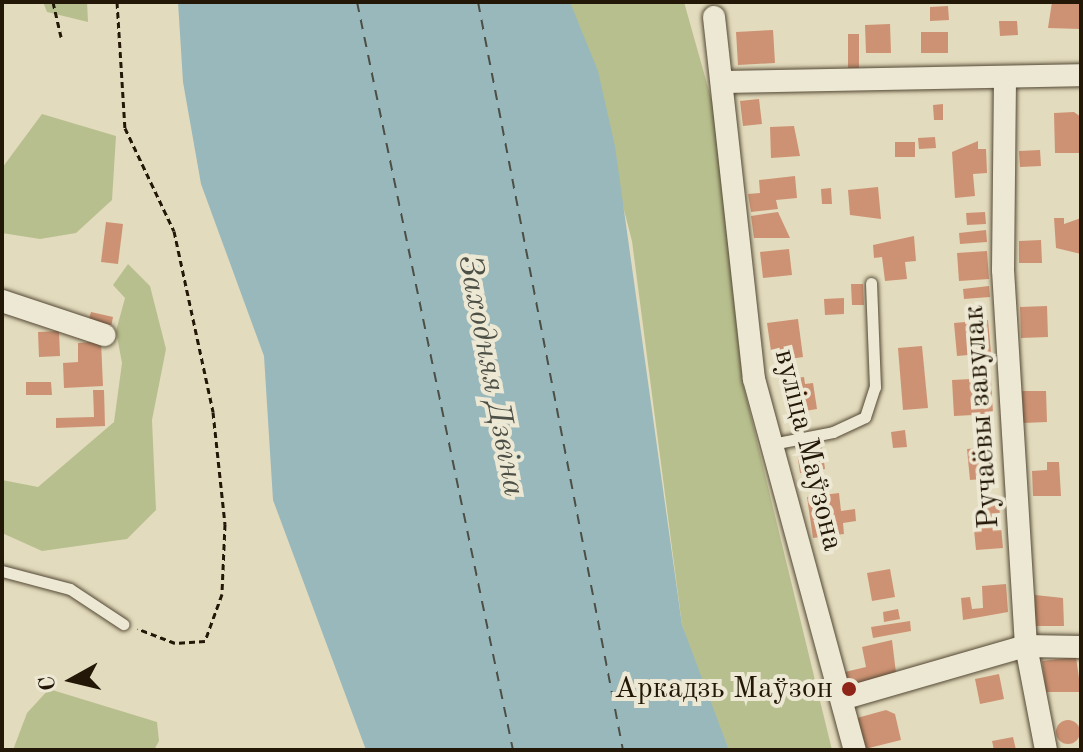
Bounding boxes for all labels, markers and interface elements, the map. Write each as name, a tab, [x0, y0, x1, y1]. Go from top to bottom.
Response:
water label: Заходняя Дзвіна	[448, 252, 532, 500]
street label: Ручаёвы завулак	[956, 304, 1008, 530]
street label: вуліца Маўзона	[766, 345, 850, 555]
north arrow	[32, 640, 112, 720]
place label: Аркадзь Маўзон	[614, 671, 833, 707]
text: С	[36, 675, 60, 692]
marker: Аркадзь Маўзон	[840, 680, 858, 698]

